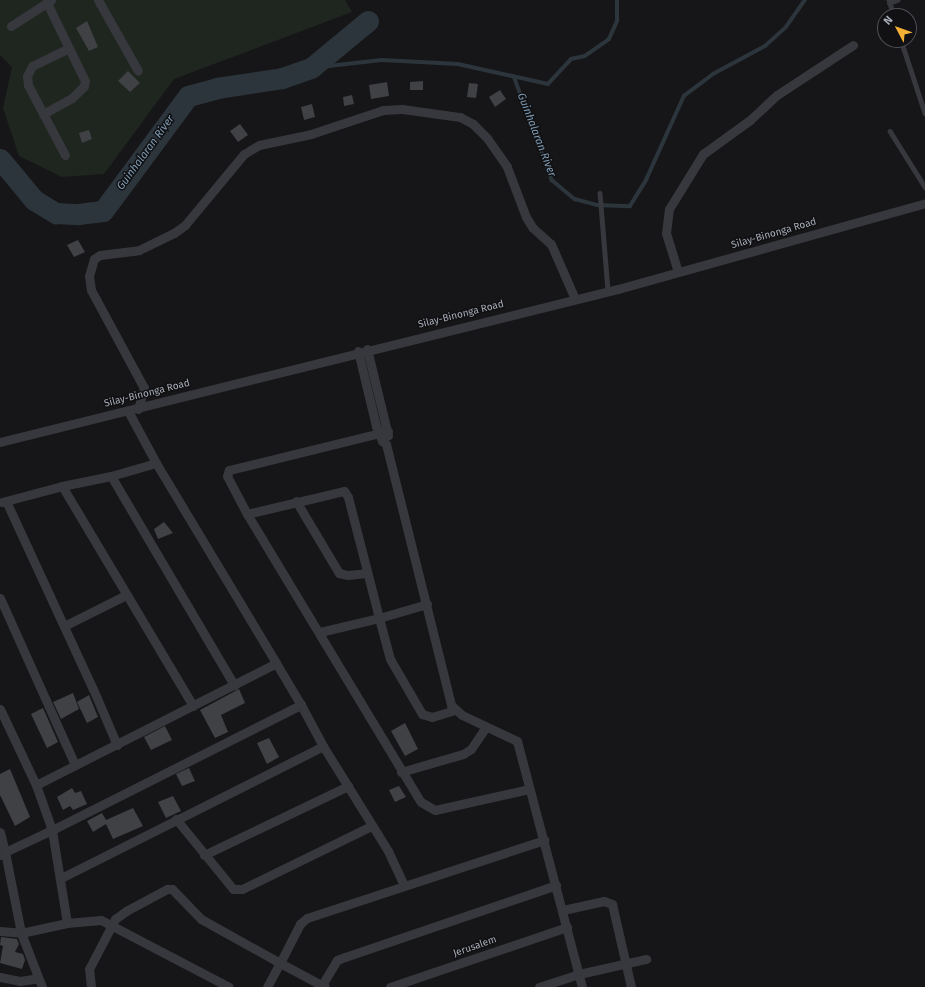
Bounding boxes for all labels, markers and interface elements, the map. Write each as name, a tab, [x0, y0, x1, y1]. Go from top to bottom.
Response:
north arrow	[877, 8, 917, 48]
text: N	[881, 13, 896, 27]
water label: Guinhalaran River	[514, 91, 558, 179]
water label: Guinhalaran River	[115, 113, 177, 193]
street label: Silay-Binonga Road	[730, 216, 818, 252]
street label: Silay-Binonga Road	[417, 299, 505, 331]
street label: Silay-Binonga Road	[103, 378, 191, 410]
street label: Jerusalem	[452, 934, 498, 960]

